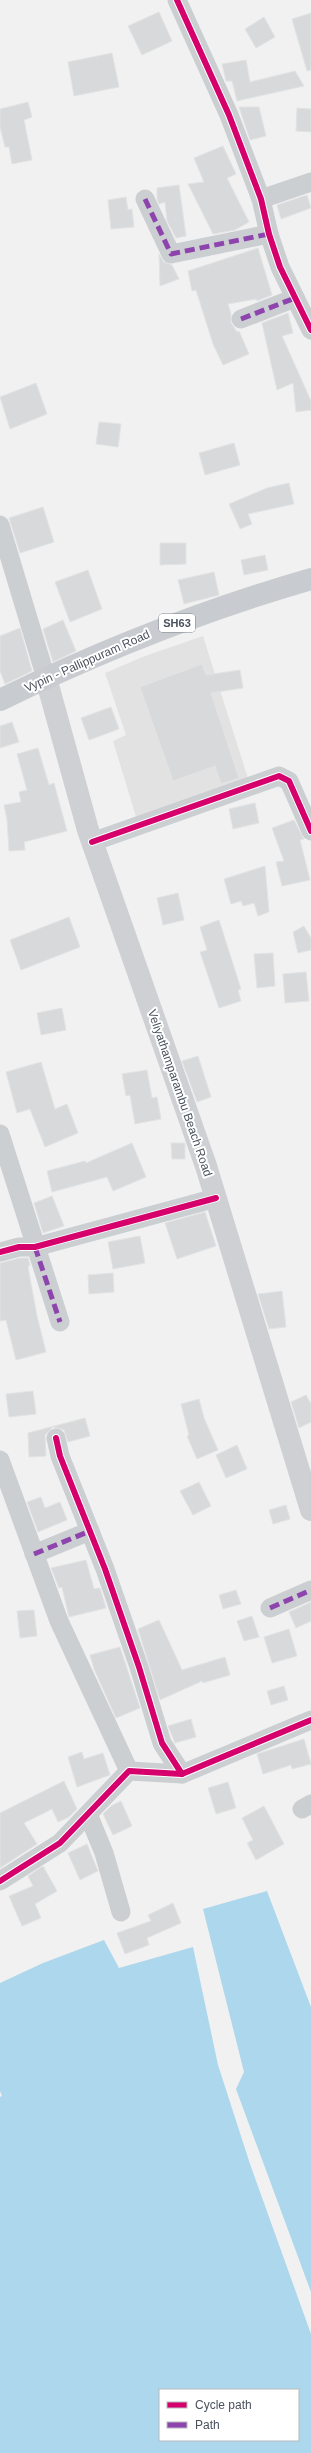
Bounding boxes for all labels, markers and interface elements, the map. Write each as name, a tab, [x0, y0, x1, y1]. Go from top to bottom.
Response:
road number: SH63	[159, 614, 195, 632]
street label: Vypin - Pallippuram Road	[22, 627, 152, 695]
street label: Veliyathamparambu Beach Road	[145, 1008, 215, 1178]
legend	[159, 2389, 299, 2441]
text: Cycle path	[195, 2398, 252, 2412]
text: Path	[195, 2418, 220, 2432]

